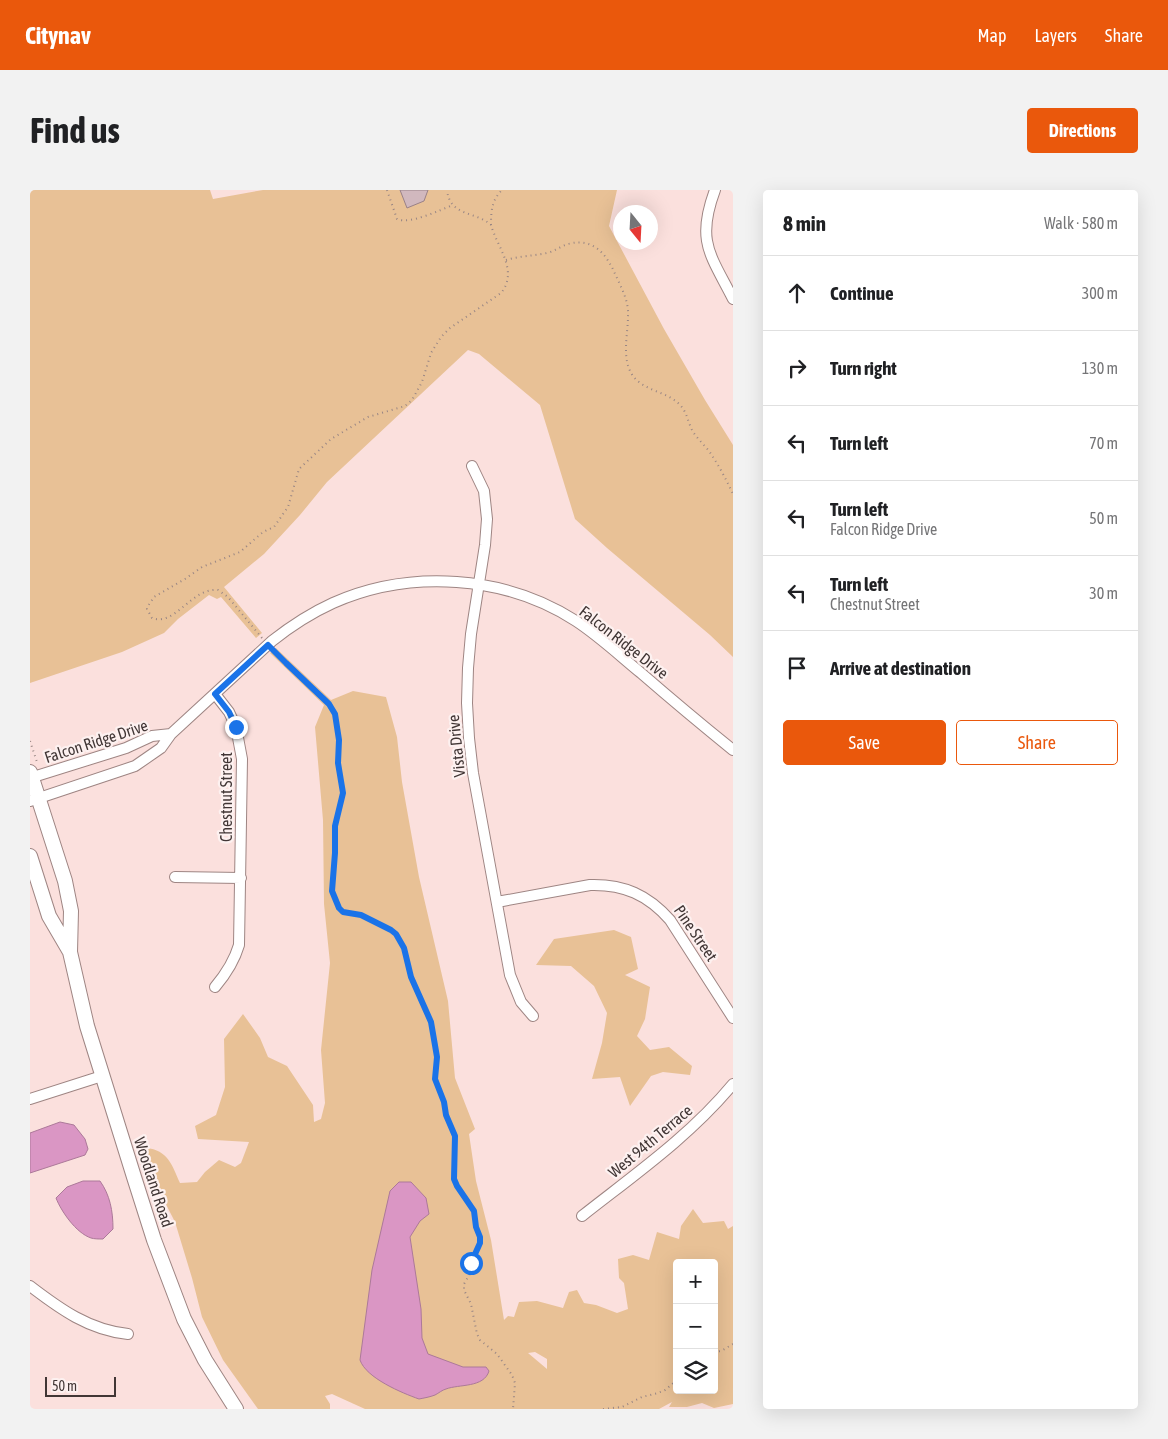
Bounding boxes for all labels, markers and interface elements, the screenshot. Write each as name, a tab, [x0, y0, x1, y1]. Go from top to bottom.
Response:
text: Citynav	[25, 22, 91, 49]
text: Map	[977, 25, 1006, 46]
text: Layers	[1034, 25, 1077, 46]
text: Share	[1105, 25, 1143, 46]
button: Directions	[1027, 108, 1138, 153]
text: Find us	[30, 110, 120, 150]
north arrow	[613, 205, 658, 250]
text: 8 min	[783, 211, 826, 235]
text: Walk · 580 m	[1044, 214, 1118, 232]
icon: ahead	[783, 279, 811, 307]
text: Continue	[830, 282, 894, 304]
text: 300 m	[1082, 284, 1118, 302]
icon: right	[783, 354, 811, 382]
text: Turn right	[830, 357, 897, 379]
text: 130 m	[1082, 359, 1118, 377]
icon: left	[783, 429, 811, 457]
text: Turn left	[830, 432, 888, 454]
text: 70 m	[1089, 434, 1118, 452]
text: Turn left	[830, 498, 888, 520]
icon: left	[783, 504, 811, 532]
text: 50 m	[1089, 509, 1118, 527]
text: Falcon Ridge Drive	[830, 520, 937, 538]
text: Turn left	[830, 573, 888, 595]
icon: left	[783, 579, 811, 607]
text: 30 m	[1089, 584, 1118, 602]
text: Chestnut Street	[830, 595, 920, 613]
street label: Falcon Ridge Drive	[576, 602, 672, 683]
icon: arrive	[783, 654, 811, 682]
text: Arrive at destination	[830, 657, 971, 679]
street label: Vista Drive	[444, 714, 468, 778]
street label: Falcon Ridge Drive	[42, 716, 150, 767]
route end	[225, 716, 248, 739]
button: Save	[783, 720, 946, 765]
button: Share	[956, 720, 1118, 765]
street label: Chestnut Street	[217, 752, 235, 842]
street label: Pine Street	[671, 902, 721, 965]
street label: West 94th Terrace	[605, 1101, 695, 1181]
street label: Woodland Road	[131, 1135, 177, 1229]
route start	[460, 1252, 483, 1275]
map controls	[673, 1259, 718, 1394]
button: +	[673, 1259, 718, 1304]
button: −	[673, 1304, 718, 1349]
button: layers	[673, 1349, 718, 1394]
scale bar	[45, 1374, 116, 1397]
text: 50 m	[52, 1378, 77, 1394]

